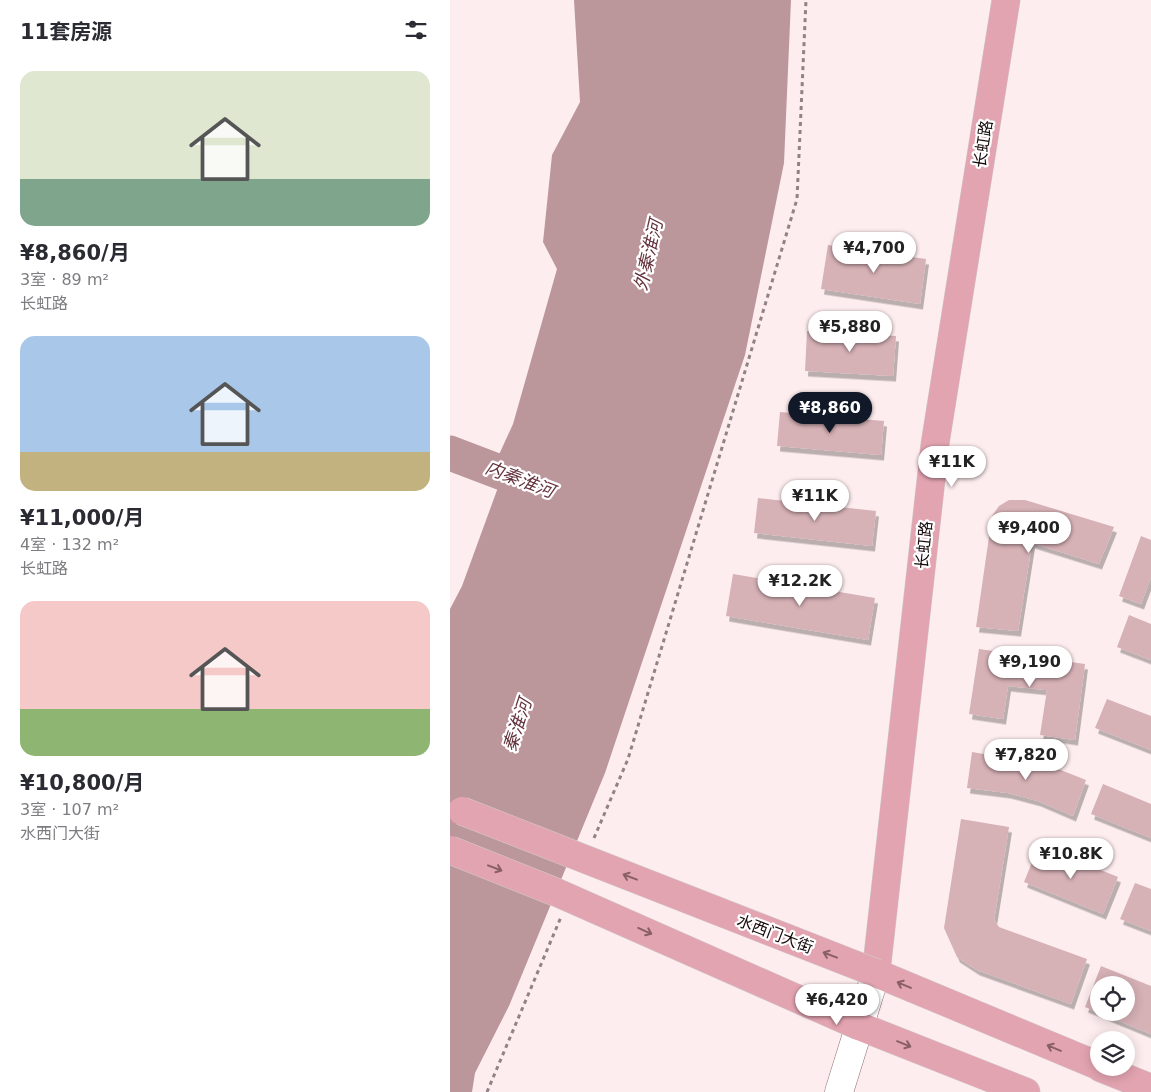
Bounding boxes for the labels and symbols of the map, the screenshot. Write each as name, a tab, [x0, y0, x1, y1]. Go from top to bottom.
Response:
street label: 长虹路	[970, 119, 996, 169]
water label: 外秦淮河	[630, 215, 667, 292]
pin: ¥4,700	[833, 232, 915, 274]
pin: ¥5,880	[809, 310, 891, 353]
pin: ¥8,860	[789, 392, 871, 434]
pin: ¥11K	[922, 446, 982, 488]
water label: 内秦淮河	[483, 456, 560, 503]
pin: ¥11K	[785, 480, 845, 522]
pin: ¥9,400	[988, 512, 1070, 554]
street label: 长虹路	[912, 520, 936, 570]
pin: ¥12.2K	[759, 564, 841, 607]
pin: ¥9,190	[989, 646, 1071, 688]
water label: 秦淮河	[499, 693, 536, 754]
pin: ¥7,820	[985, 738, 1067, 781]
pin: ¥10.8K	[1030, 838, 1112, 880]
one-way arrow	[487, 864, 503, 873]
one-way arrow	[623, 872, 638, 881]
street label: 水西门大街	[734, 911, 816, 957]
one-way arrow	[637, 927, 652, 937]
one-way arrow	[823, 950, 838, 959]
one-way arrow	[897, 979, 912, 989]
pin: ¥6,420	[796, 984, 878, 1026]
one-way arrow	[896, 1039, 911, 1049]
one-way arrow	[1047, 1042, 1062, 1052]

